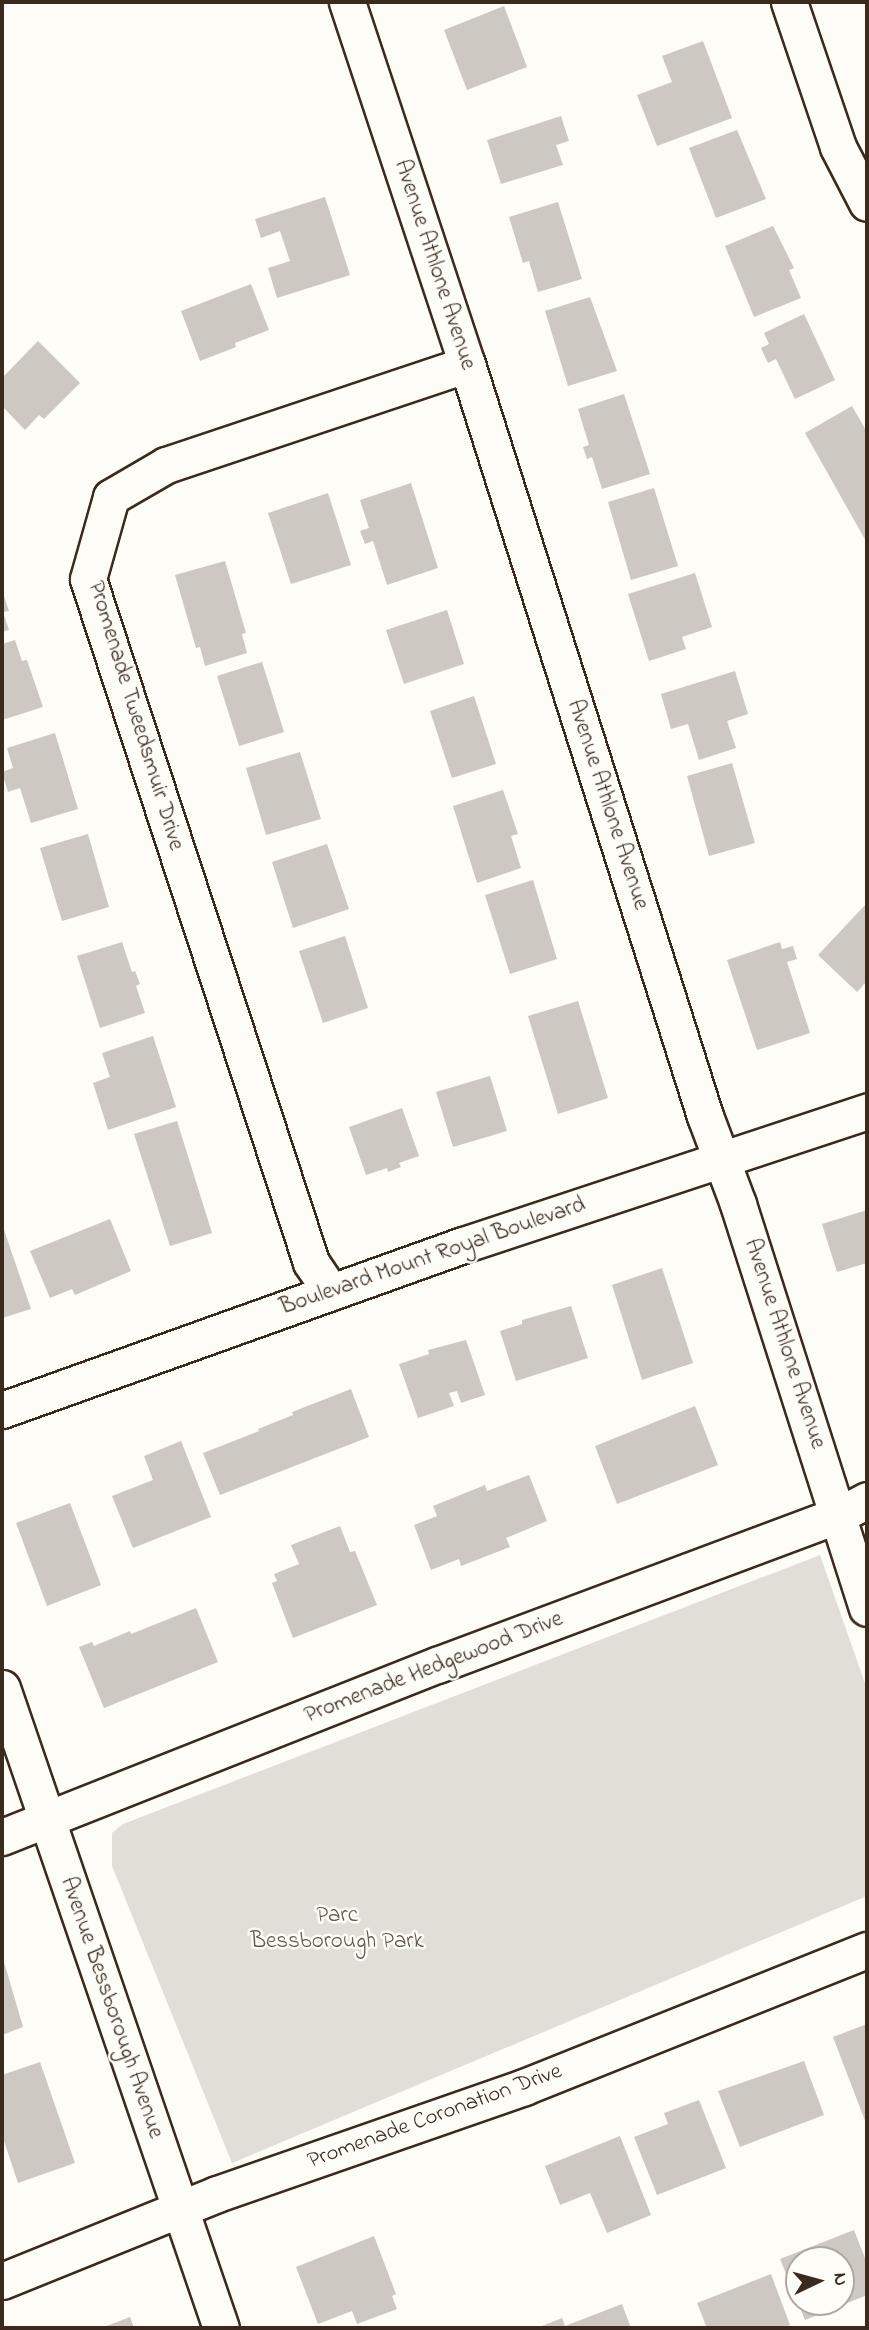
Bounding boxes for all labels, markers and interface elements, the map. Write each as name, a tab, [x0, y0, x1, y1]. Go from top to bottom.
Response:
street label: Avenue Athlone Avenue	[387, 156, 481, 374]
street label: Promenade Tweedsmuir Drive	[81, 578, 189, 854]
street label: Avenue Athlone Avenue	[560, 696, 654, 914]
street label: Boulevard Mount Royal Boulevard	[277, 1192, 589, 1322]
street label: Avenue Athlone Avenue	[737, 1235, 831, 1453]
street label: Promenade Hedgewood Drive	[301, 1606, 567, 1730]
street label: Avenue Bessborough Avenue	[53, 1874, 169, 2142]
park label: Parc Bessborough Park	[250, 1902, 424, 1956]
street label: Promenade Coronation Drive	[304, 2058, 566, 2176]
north arrow	[785, 2246, 855, 2316]
text: N	[825, 2272, 853, 2287]

